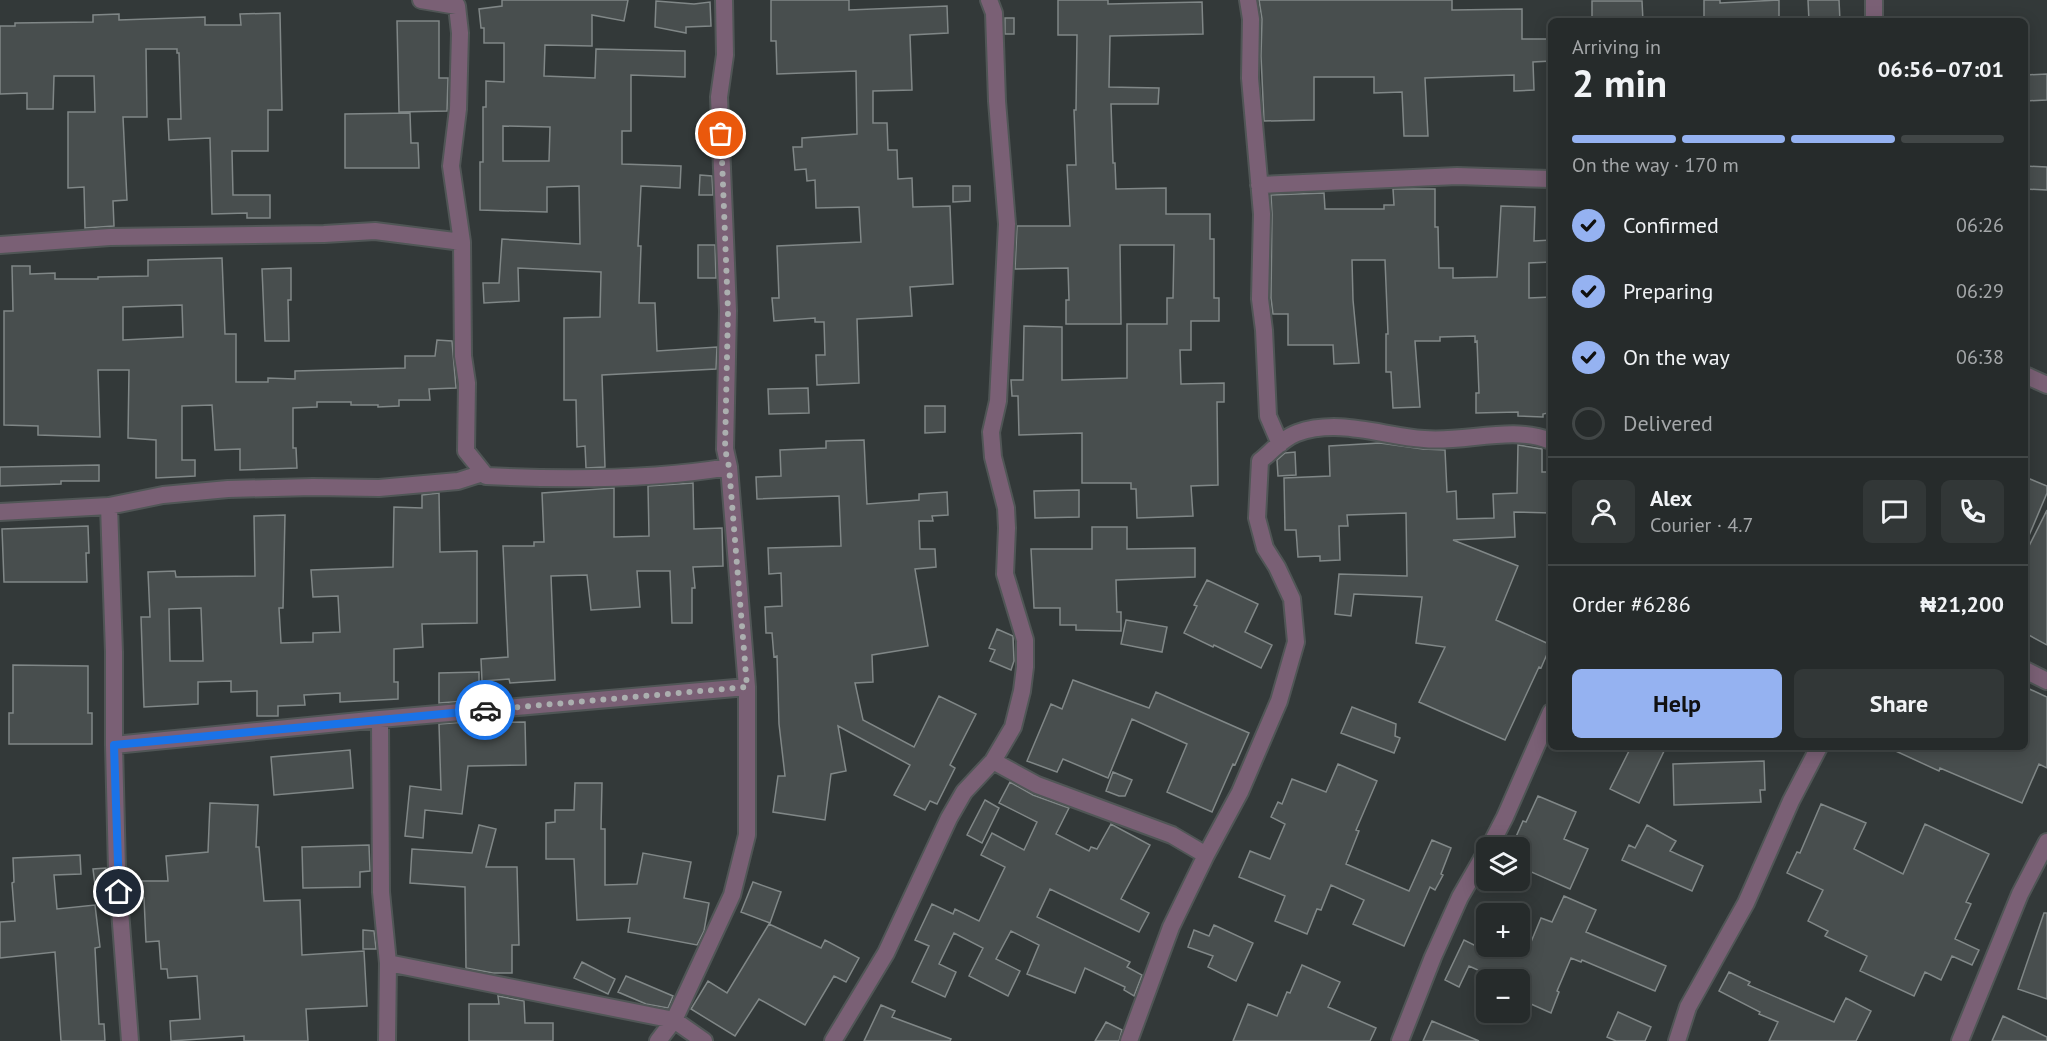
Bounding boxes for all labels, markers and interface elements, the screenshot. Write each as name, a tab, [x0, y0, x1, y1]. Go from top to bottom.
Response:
text: Arriving in	[1572, 34, 1661, 60]
text: 06:56–07:01	[1878, 55, 2004, 83]
text: 2 min	[1572, 57, 1667, 108]
pin	[695, 108, 746, 159]
icon: bag	[704, 117, 737, 150]
text: On the way · 170 m	[1572, 152, 1739, 178]
icon: check	[1572, 209, 1605, 242]
text: Confirmed	[1623, 211, 1719, 239]
text: 06:26	[1956, 212, 2004, 238]
icon: check	[1572, 275, 1605, 308]
text: Preparing	[1623, 277, 1713, 305]
text: 06:29	[1956, 278, 2004, 304]
icon: check	[1572, 341, 1605, 374]
text: On the way	[1623, 343, 1730, 371]
text: 06:38	[1956, 344, 2004, 370]
text: Delivered	[1623, 409, 1713, 437]
button: person	[1572, 480, 1635, 543]
button: chat	[1863, 480, 1926, 543]
button: phone	[1941, 480, 2004, 543]
text: Alex	[1650, 484, 1692, 512]
text: Courier · 4.7	[1650, 512, 1753, 538]
text: Order #6286	[1572, 590, 1691, 618]
text: ₦21,200	[1920, 590, 2004, 618]
button: Help	[1572, 669, 1782, 738]
button: Share	[1794, 669, 2004, 738]
courier	[455, 680, 515, 740]
icon: car	[469, 694, 502, 727]
map controls	[1476, 837, 1530, 1023]
button: layers	[1476, 837, 1530, 891]
pin	[93, 866, 144, 917]
icon: home	[102, 875, 135, 908]
button: +	[1476, 903, 1530, 957]
button: −	[1476, 969, 1530, 1023]

